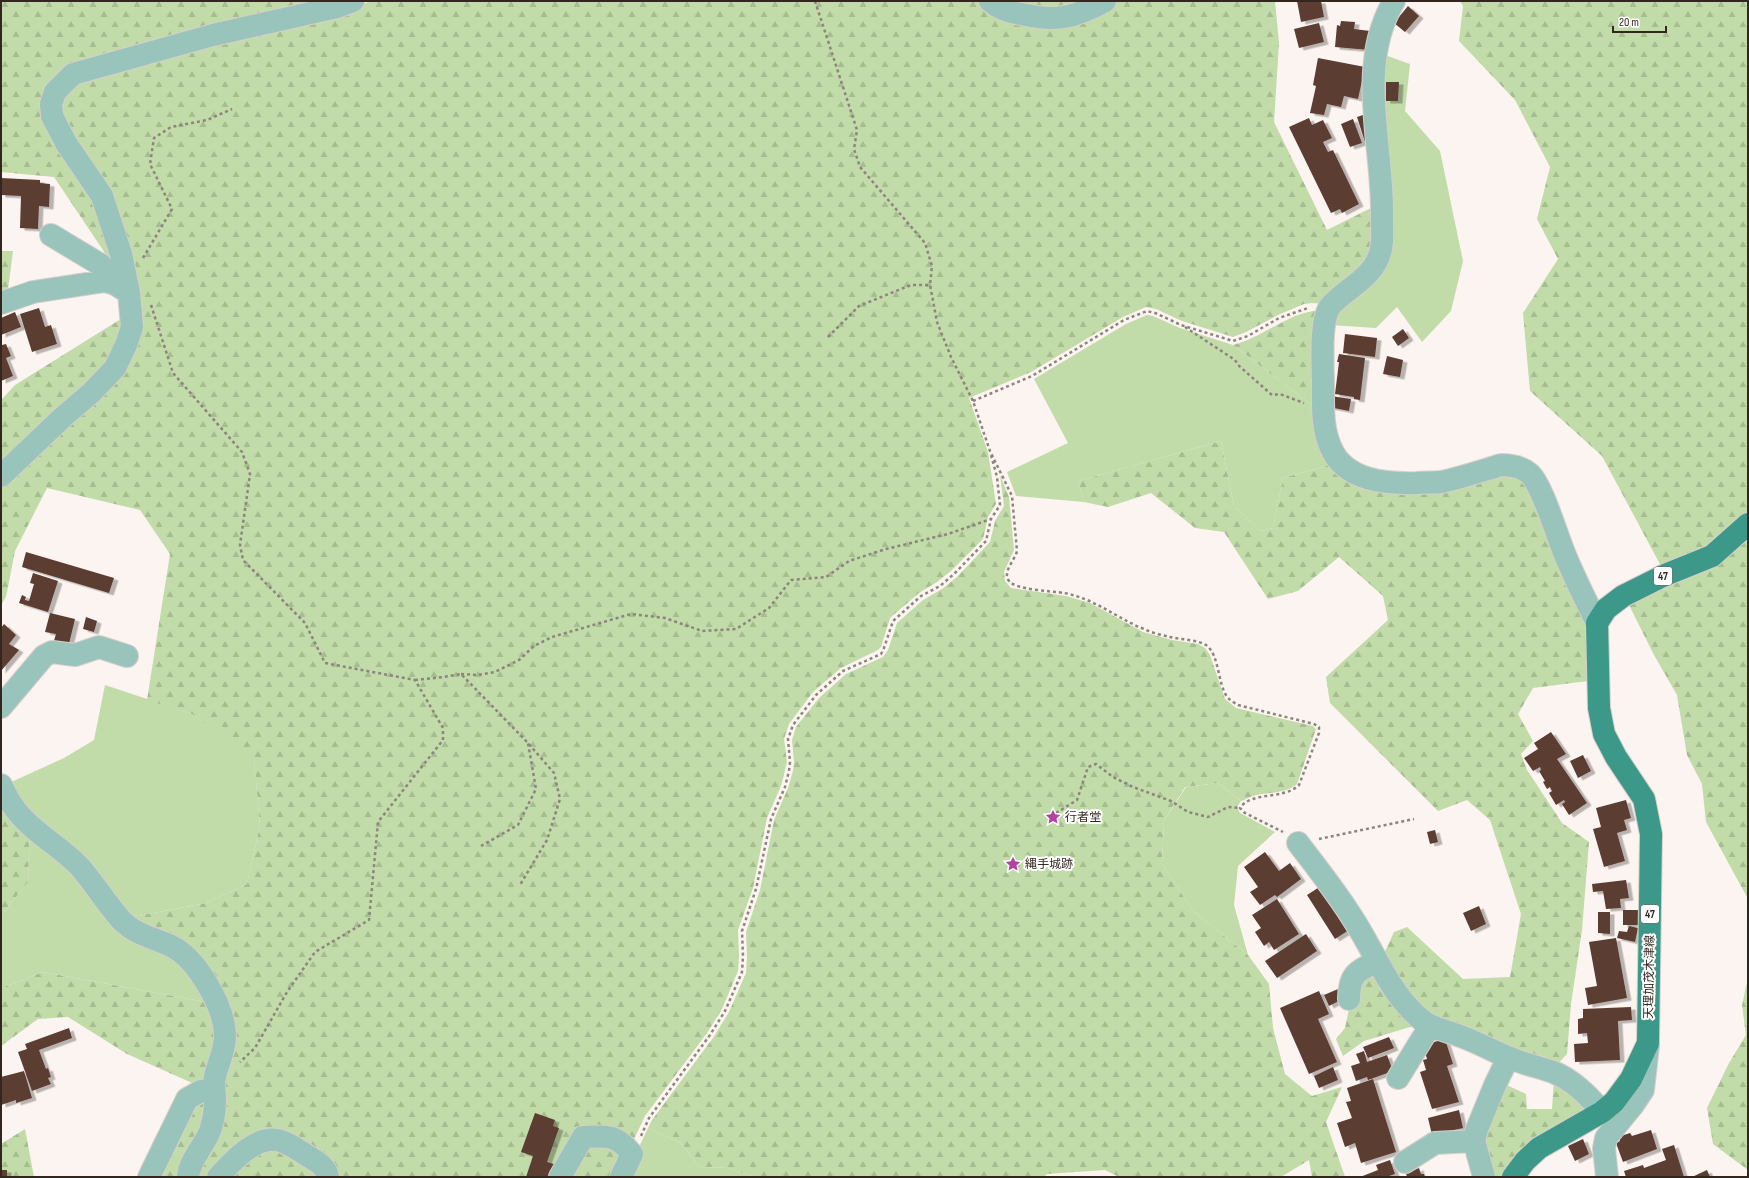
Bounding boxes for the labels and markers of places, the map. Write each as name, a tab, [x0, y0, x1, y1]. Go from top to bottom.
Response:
place icon: 行者堂	[1044, 808, 1062, 826]
place label: 行者堂	[1065, 810, 1101, 825]
place icon: 縄手城跡	[1004, 855, 1022, 873]
place label: 縄手城跡	[1025, 857, 1073, 872]

